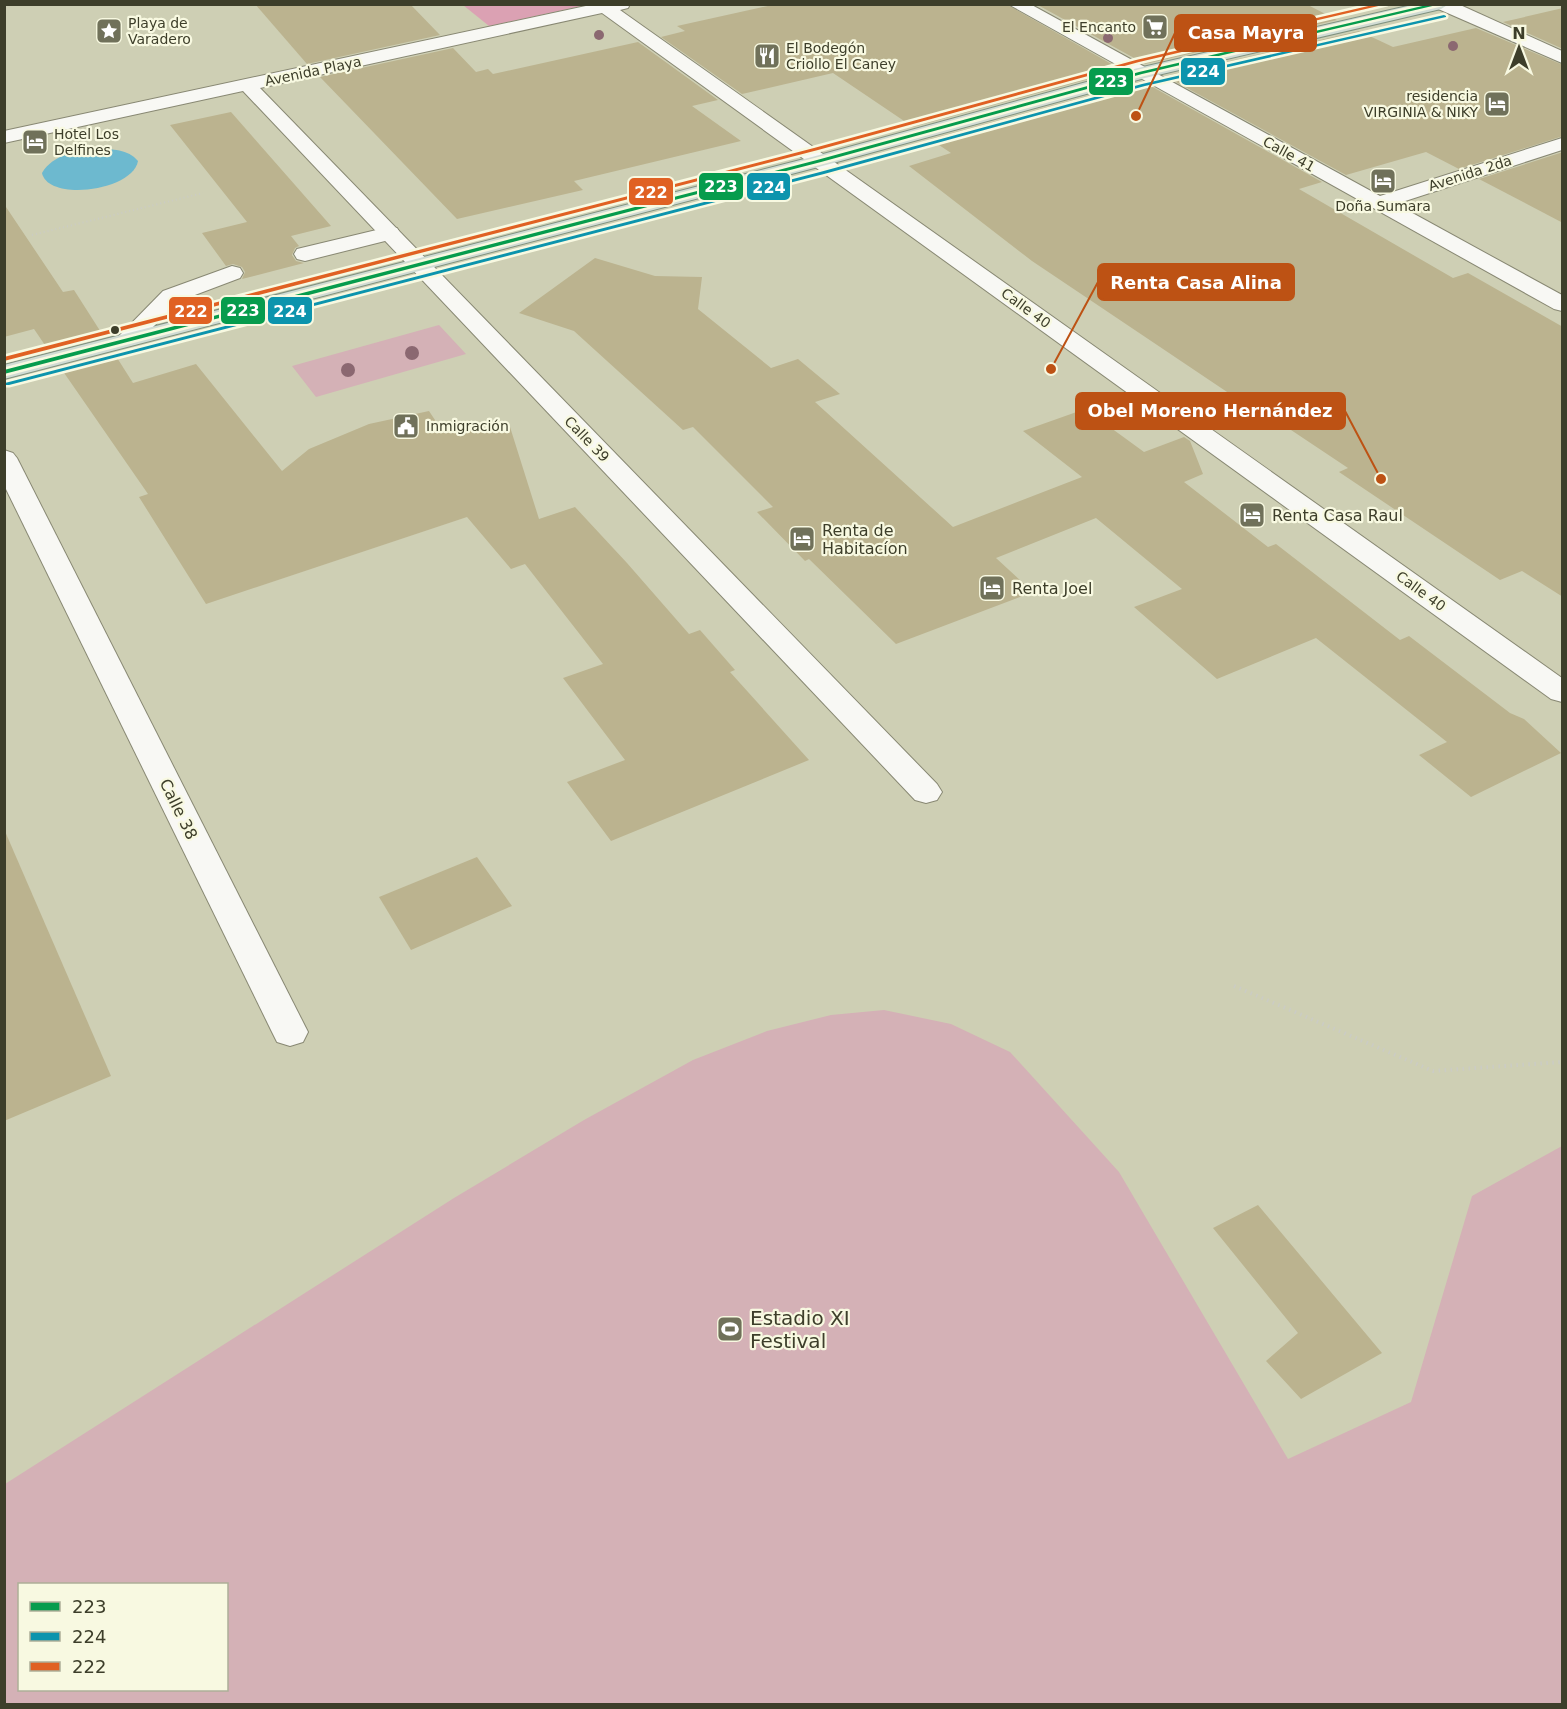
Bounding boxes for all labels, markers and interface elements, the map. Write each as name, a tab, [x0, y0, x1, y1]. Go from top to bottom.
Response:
supermarket icon: El Encanto	[1140, 12, 1170, 42]
place label: Playa de Varadero	[128, 15, 191, 47]
callout: Casa Mayra	[1175, 15, 1316, 51]
place icon: Playa de Varadero	[94, 16, 124, 46]
north arrow	[1489, 18, 1549, 78]
place label: El Encanto	[1062, 19, 1136, 35]
text: Casa Mayra	[1188, 22, 1304, 43]
text: N	[1512, 24, 1526, 43]
place label: El Bodegón Criollo El Caney	[786, 40, 896, 72]
restaurant icon: El Bodegón Criollo El Caney	[752, 41, 782, 71]
street label: Avenida Playa	[263, 53, 363, 89]
line badge: 224	[1180, 57, 1226, 86]
text: 224	[1186, 62, 1220, 81]
line badge: 223	[1088, 67, 1134, 96]
text: 223	[1094, 72, 1128, 91]
place label: residencia VIRGINIA & NIKY	[1364, 88, 1478, 120]
hotel icon: residencia VIRGINIA & NIKY	[1482, 89, 1512, 119]
place label: Hotel Los Delfines	[54, 126, 119, 158]
hotel icon: Hotel Los Delfines	[20, 127, 50, 157]
street label: Calle 41	[1260, 133, 1318, 175]
street label: Avenida 2da	[1426, 152, 1514, 194]
hotel icon: Doña Sumara	[1368, 166, 1398, 196]
line badge: 223	[698, 172, 744, 201]
line badge: 224	[746, 172, 791, 201]
line badge: 222	[628, 177, 674, 206]
text: 223	[704, 177, 738, 196]
text: 224	[752, 178, 786, 197]
text: 222	[634, 183, 668, 202]
place label: Doña Sumara	[1335, 198, 1431, 214]
callout: Renta Casa Alina	[1098, 264, 1294, 300]
text: Renta Casa Alina	[1110, 272, 1282, 293]
street label: Calle 40	[998, 285, 1054, 331]
line badge: 222	[168, 296, 213, 325]
line badge: 223	[220, 296, 266, 325]
line badge: 224	[267, 296, 313, 325]
text: 223	[226, 301, 260, 320]
text: 222	[174, 302, 208, 321]
text: 224	[273, 302, 307, 321]
unlabelled marker	[109, 324, 121, 336]
callout: Obel Moreno Hernández	[1076, 393, 1345, 429]
text: Obel Moreno Hernández	[1087, 400, 1333, 421]
public building icon: Inmigración	[391, 411, 421, 441]
street label: Calle 39	[561, 413, 613, 465]
place label: Inmigración	[426, 418, 509, 434]
hotel icon: Renta Casa Raul	[1237, 500, 1267, 530]
place label: Renta Casa Raul	[1272, 506, 1403, 525]
place label: Renta de Habitacíon	[822, 521, 908, 558]
hotel icon: Renta de Habitacíon	[787, 524, 817, 554]
street label: Calle 40	[1393, 568, 1449, 614]
hotel icon: Renta Joel	[977, 573, 1007, 603]
place label: Renta Joel	[1012, 579, 1092, 598]
street label: Calle 38	[156, 776, 201, 843]
place label: Estadio XI Festival	[750, 1306, 850, 1353]
sports icon: Estadio XI Festival	[715, 1314, 745, 1344]
legend	[18, 1583, 228, 1691]
text: 223	[72, 1596, 106, 1617]
text: 224	[72, 1626, 106, 1647]
text: 222	[72, 1656, 106, 1677]

